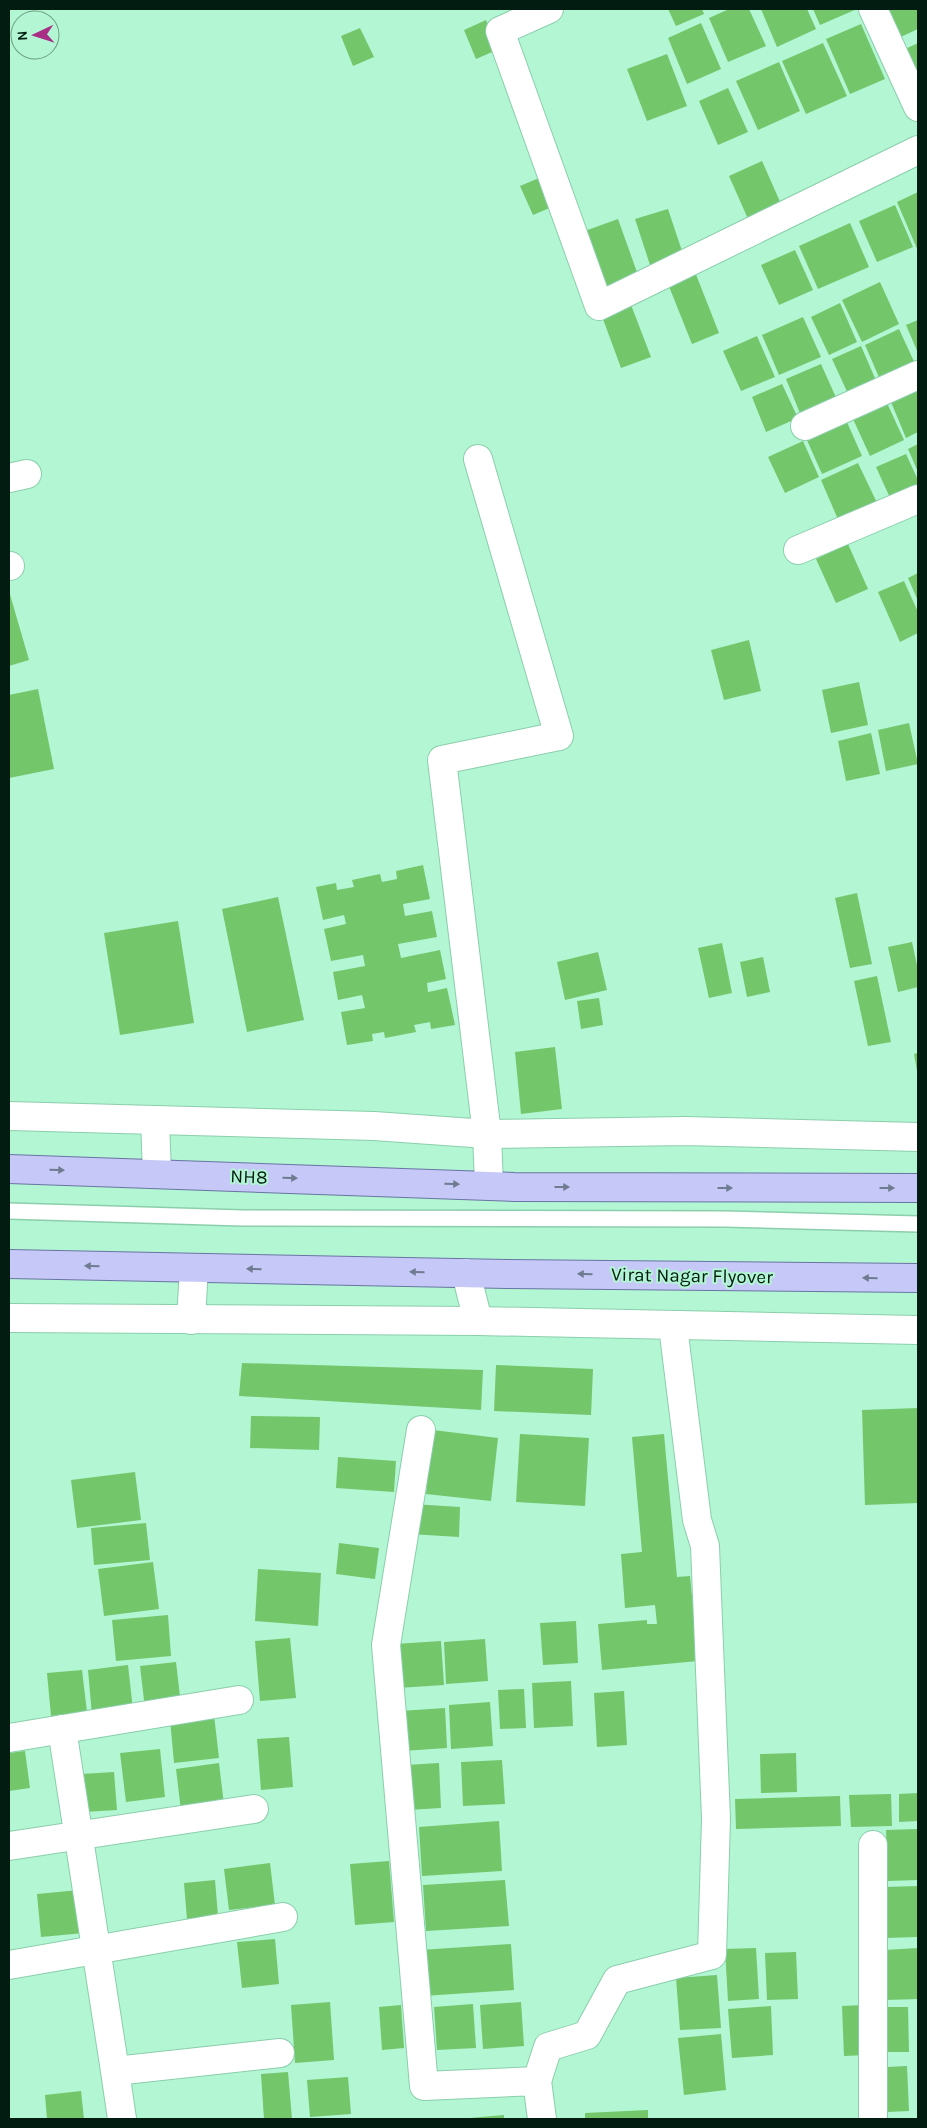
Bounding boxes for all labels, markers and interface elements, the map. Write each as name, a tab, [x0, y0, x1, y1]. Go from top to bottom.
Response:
north arrow	[10, 10, 60, 60]
text: N	[14, 30, 31, 41]
street label: NH8	[230, 1165, 268, 1189]
one-way arrow	[50, 1167, 66, 1175]
one-way arrow	[282, 1175, 298, 1183]
one-way arrow	[444, 1180, 460, 1188]
one-way arrow	[555, 1183, 571, 1191]
one-way arrow	[717, 1184, 733, 1192]
one-way arrow	[880, 1184, 896, 1192]
one-way arrow	[84, 1262, 100, 1270]
street label: Virat Nagar Flyover	[611, 1264, 773, 1288]
one-way arrow	[246, 1265, 262, 1273]
one-way arrow	[409, 1268, 425, 1276]
one-way arrow	[576, 1270, 592, 1278]
one-way arrow	[861, 1274, 877, 1282]

